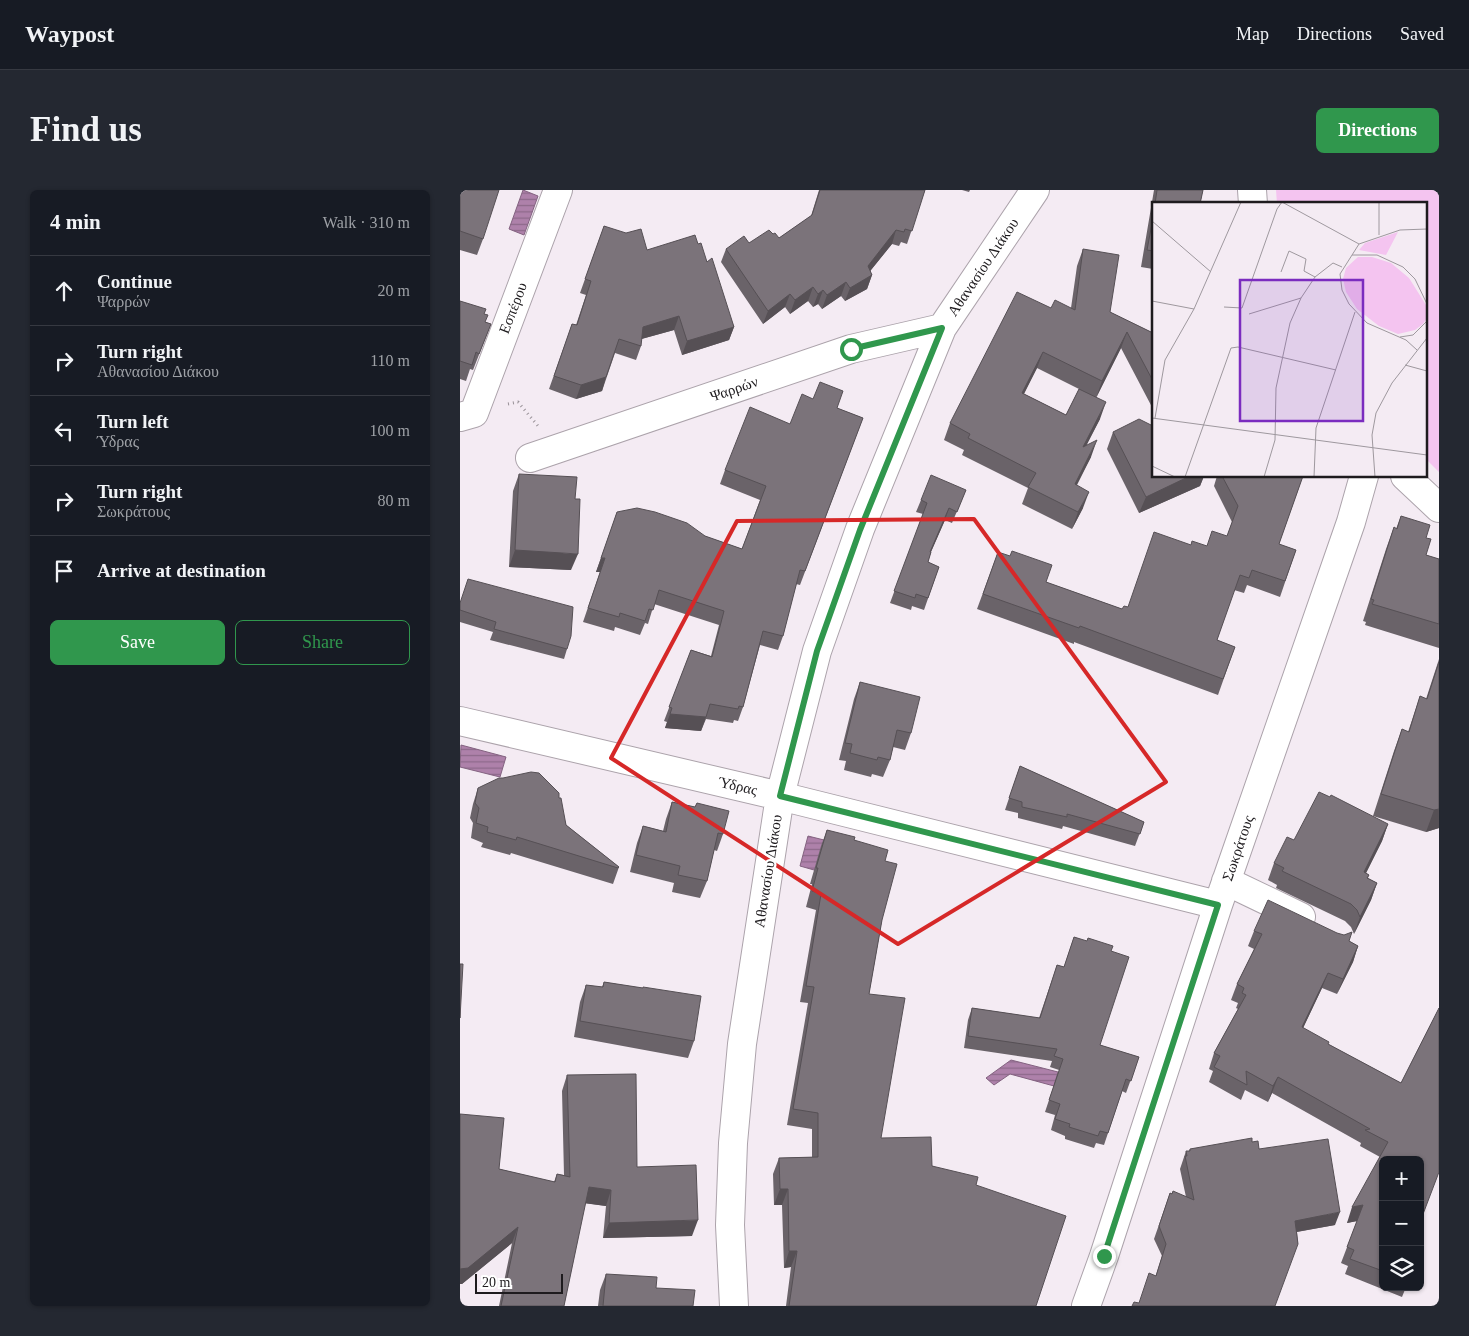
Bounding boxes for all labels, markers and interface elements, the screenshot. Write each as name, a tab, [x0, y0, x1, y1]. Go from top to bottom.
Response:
text: Waypost	[25, 21, 114, 47]
text: Map	[1236, 24, 1269, 44]
text: Directions	[1297, 24, 1372, 44]
text: Saved	[1400, 24, 1444, 44]
button: Directions	[1316, 108, 1439, 153]
text: Find us	[30, 110, 142, 149]
inset map	[1152, 202, 1426, 478]
text: 4 min	[50, 210, 101, 234]
text: Walk · 310 m	[323, 214, 410, 231]
street label: Αθανασίου Διάκου	[944, 215, 1022, 319]
text: Continue	[97, 271, 172, 292]
icon: ahead	[50, 277, 78, 305]
street label: Εσπέρου	[496, 280, 530, 336]
text: 20 m	[378, 282, 410, 299]
text: Ψαρρών	[97, 293, 150, 310]
route start	[840, 338, 863, 361]
text: Turn right	[97, 341, 182, 362]
icon: right	[50, 347, 78, 375]
text: 110 m	[370, 352, 410, 369]
text: Αθανασίου Διάκου	[97, 363, 219, 380]
street label: Ψαρρών	[708, 373, 760, 405]
text: Turn left	[97, 411, 169, 432]
icon: left	[50, 417, 78, 445]
text: 100 m	[370, 422, 410, 439]
text: Ύδρας	[97, 433, 139, 450]
text: Turn right	[97, 481, 182, 502]
icon: right	[50, 487, 78, 515]
text: 80 m	[378, 492, 410, 509]
text: Σωκράτους	[97, 503, 170, 520]
icon: arrive	[50, 557, 78, 585]
text: Arrive at destination	[97, 560, 266, 581]
button: Save	[50, 620, 225, 665]
button: Share	[235, 620, 410, 665]
street label: Ύδρας	[716, 774, 759, 798]
street label: Αθανασίου Διάκου	[751, 813, 785, 929]
street label: Σωκράτους	[1219, 813, 1257, 883]
map controls	[1379, 1156, 1424, 1291]
button: +	[1379, 1156, 1424, 1201]
button: −	[1379, 1201, 1424, 1246]
route end	[1093, 1245, 1116, 1268]
button: layers	[1379, 1246, 1424, 1291]
scale bar	[475, 1271, 562, 1294]
text: 20 m	[482, 1275, 510, 1290]

